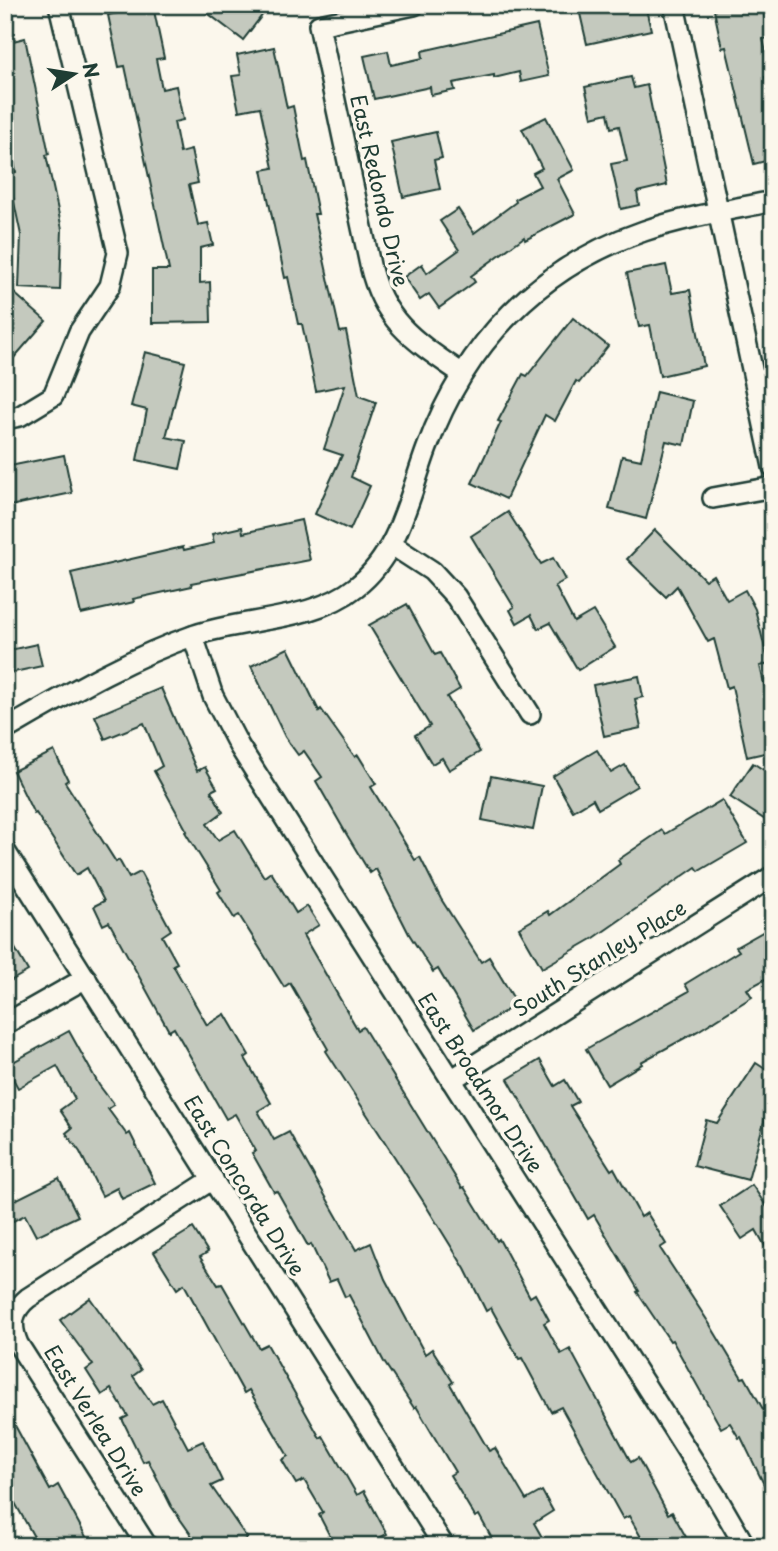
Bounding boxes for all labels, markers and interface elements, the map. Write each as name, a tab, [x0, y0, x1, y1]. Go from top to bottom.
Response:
north arrow	[38, 38, 108, 108]
text: N	[76, 60, 107, 81]
street label: East Redondo Drive	[343, 91, 419, 290]
street label: South Stanley Place	[506, 891, 692, 1024]
street label: East Broadmor Drive	[411, 985, 552, 1179]
street label: East Concorda Drive	[177, 1088, 314, 1282]
street label: East Verlea Drive	[37, 1338, 156, 1502]

